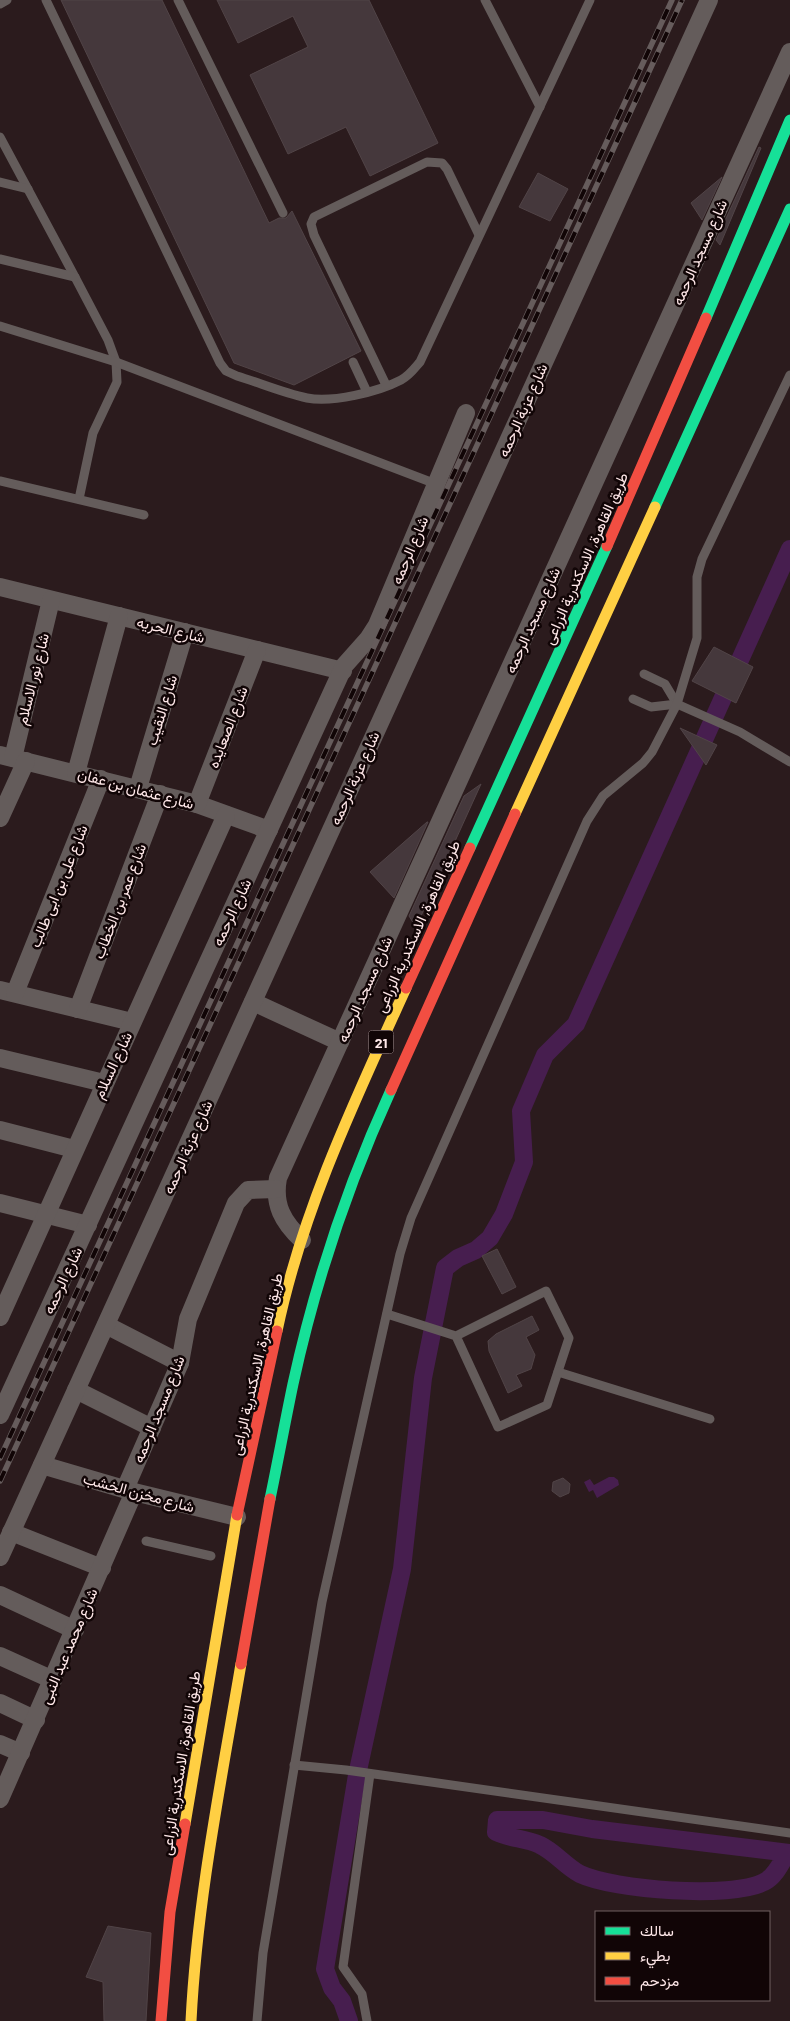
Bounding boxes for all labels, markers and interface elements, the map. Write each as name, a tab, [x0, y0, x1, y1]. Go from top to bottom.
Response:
street label: شارع مسجد الرحمه	[668, 196, 733, 309]
street label: شارع عزبة الرحمه	[493, 360, 553, 461]
street label: طريق القاهرة, الاسكندرية الزراعى	[539, 469, 633, 648]
street label: شارع الرحمه	[387, 513, 434, 588]
street label: شارع مسجد الرحمه	[501, 564, 566, 677]
street label: شارع الحريه	[134, 612, 207, 649]
street label: شارع نور الاسلام	[12, 631, 55, 728]
street label: شارع النقيب	[142, 672, 183, 748]
street label: شارع الصعايده	[203, 683, 254, 771]
street label: شارع عزبة الرحمه	[325, 728, 385, 829]
street label: شارع عثمان بن عفان	[75, 764, 196, 815]
street label: شارع على بن ابى طالب	[25, 822, 94, 951]
street label: طريق القاهرة, الاسكندرية الزراعى	[371, 837, 465, 1016]
street label: شارع عمر بن الخطاب	[89, 841, 152, 962]
street label: شارع الرحمه	[208, 875, 257, 950]
street label: شارع مسجد الرحمه	[333, 933, 398, 1046]
street label: شارع السلام	[89, 1029, 138, 1103]
road number: 21	[368, 1030, 394, 1054]
street label: شارع عزبة الرحمه	[158, 1097, 218, 1198]
street label: شارع الرحمه	[39, 1243, 88, 1318]
street label: طريق القاهرة, الاسكندرية الزراعى	[226, 1271, 288, 1457]
street label: شارع مسجد الرحمه	[128, 1353, 191, 1466]
street label: شارع مخزن الخشب	[81, 1468, 197, 1518]
street label: شارع محمد عبد النبى	[35, 1585, 103, 1708]
street label: طريق القاهرة, الاسكندرية الزراعى	[157, 1669, 205, 1857]
legend	[595, 1911, 770, 2001]
text: سالك	[640, 1921, 674, 1939]
text: بطيء	[640, 1946, 670, 1969]
text: مزدحم	[640, 1971, 679, 1991]

